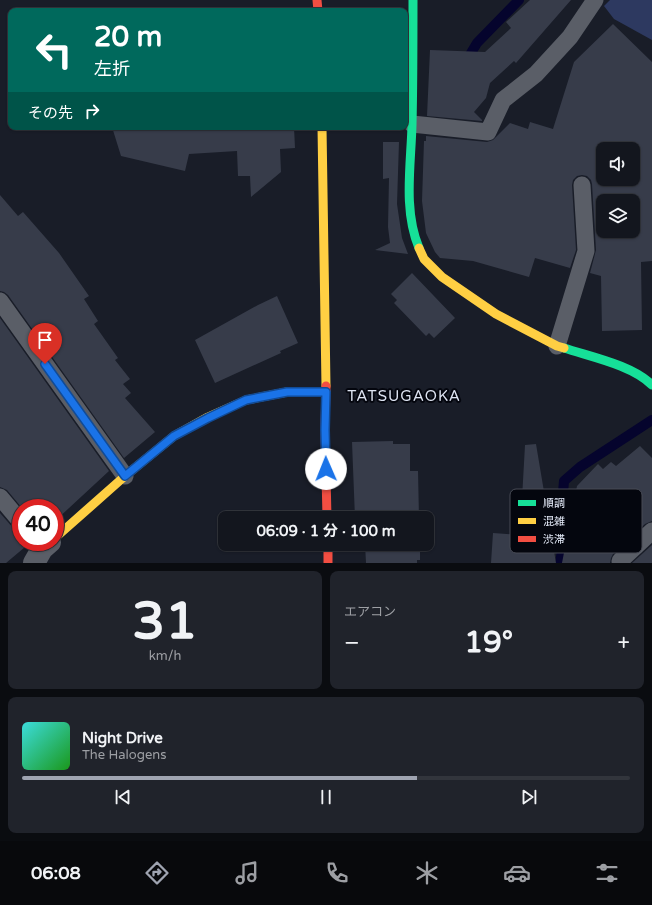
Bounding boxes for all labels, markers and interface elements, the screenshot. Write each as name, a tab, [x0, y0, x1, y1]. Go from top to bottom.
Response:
text: 20 m	[94, 20, 162, 54]
icon: left	[28, 24, 80, 76]
text: 左折	[94, 58, 130, 80]
icon: right	[81, 100, 103, 122]
text: その先	[28, 104, 73, 122]
map controls	[596, 142, 640, 238]
button: sound	[596, 142, 640, 186]
button: layers	[596, 194, 640, 238]
pin	[28, 323, 62, 364]
icon: arrive	[34, 329, 56, 351]
district label: TATSUGAOKA	[347, 387, 461, 405]
position arrow	[305, 448, 347, 490]
legend	[510, 489, 642, 553]
text: 順調	[543, 497, 565, 510]
speed limit sign: 40	[12, 499, 64, 551]
text: 混雑	[543, 515, 565, 528]
text: 06:09 · 1 分 · 100 m	[256, 522, 396, 540]
text: 渋滞	[543, 533, 565, 546]
text: 31	[132, 590, 198, 653]
text: エアコン	[344, 604, 396, 620]
text: 19°	[464, 624, 513, 661]
text: −	[344, 630, 360, 656]
text: +	[618, 630, 630, 656]
text: km/h	[149, 648, 181, 664]
text: Night Drive	[82, 729, 163, 747]
text: The Halogens	[82, 747, 166, 763]
icon: previous	[112, 786, 134, 808]
icon: pause	[315, 786, 337, 808]
icon: next	[518, 786, 540, 808]
icon: directions	[143, 859, 171, 887]
icon: music	[233, 859, 261, 887]
icon: phone	[323, 859, 351, 887]
icon: climate	[413, 859, 441, 887]
icon: car	[503, 859, 531, 887]
icon: filters	[593, 859, 621, 887]
text: 06:08	[31, 862, 81, 884]

